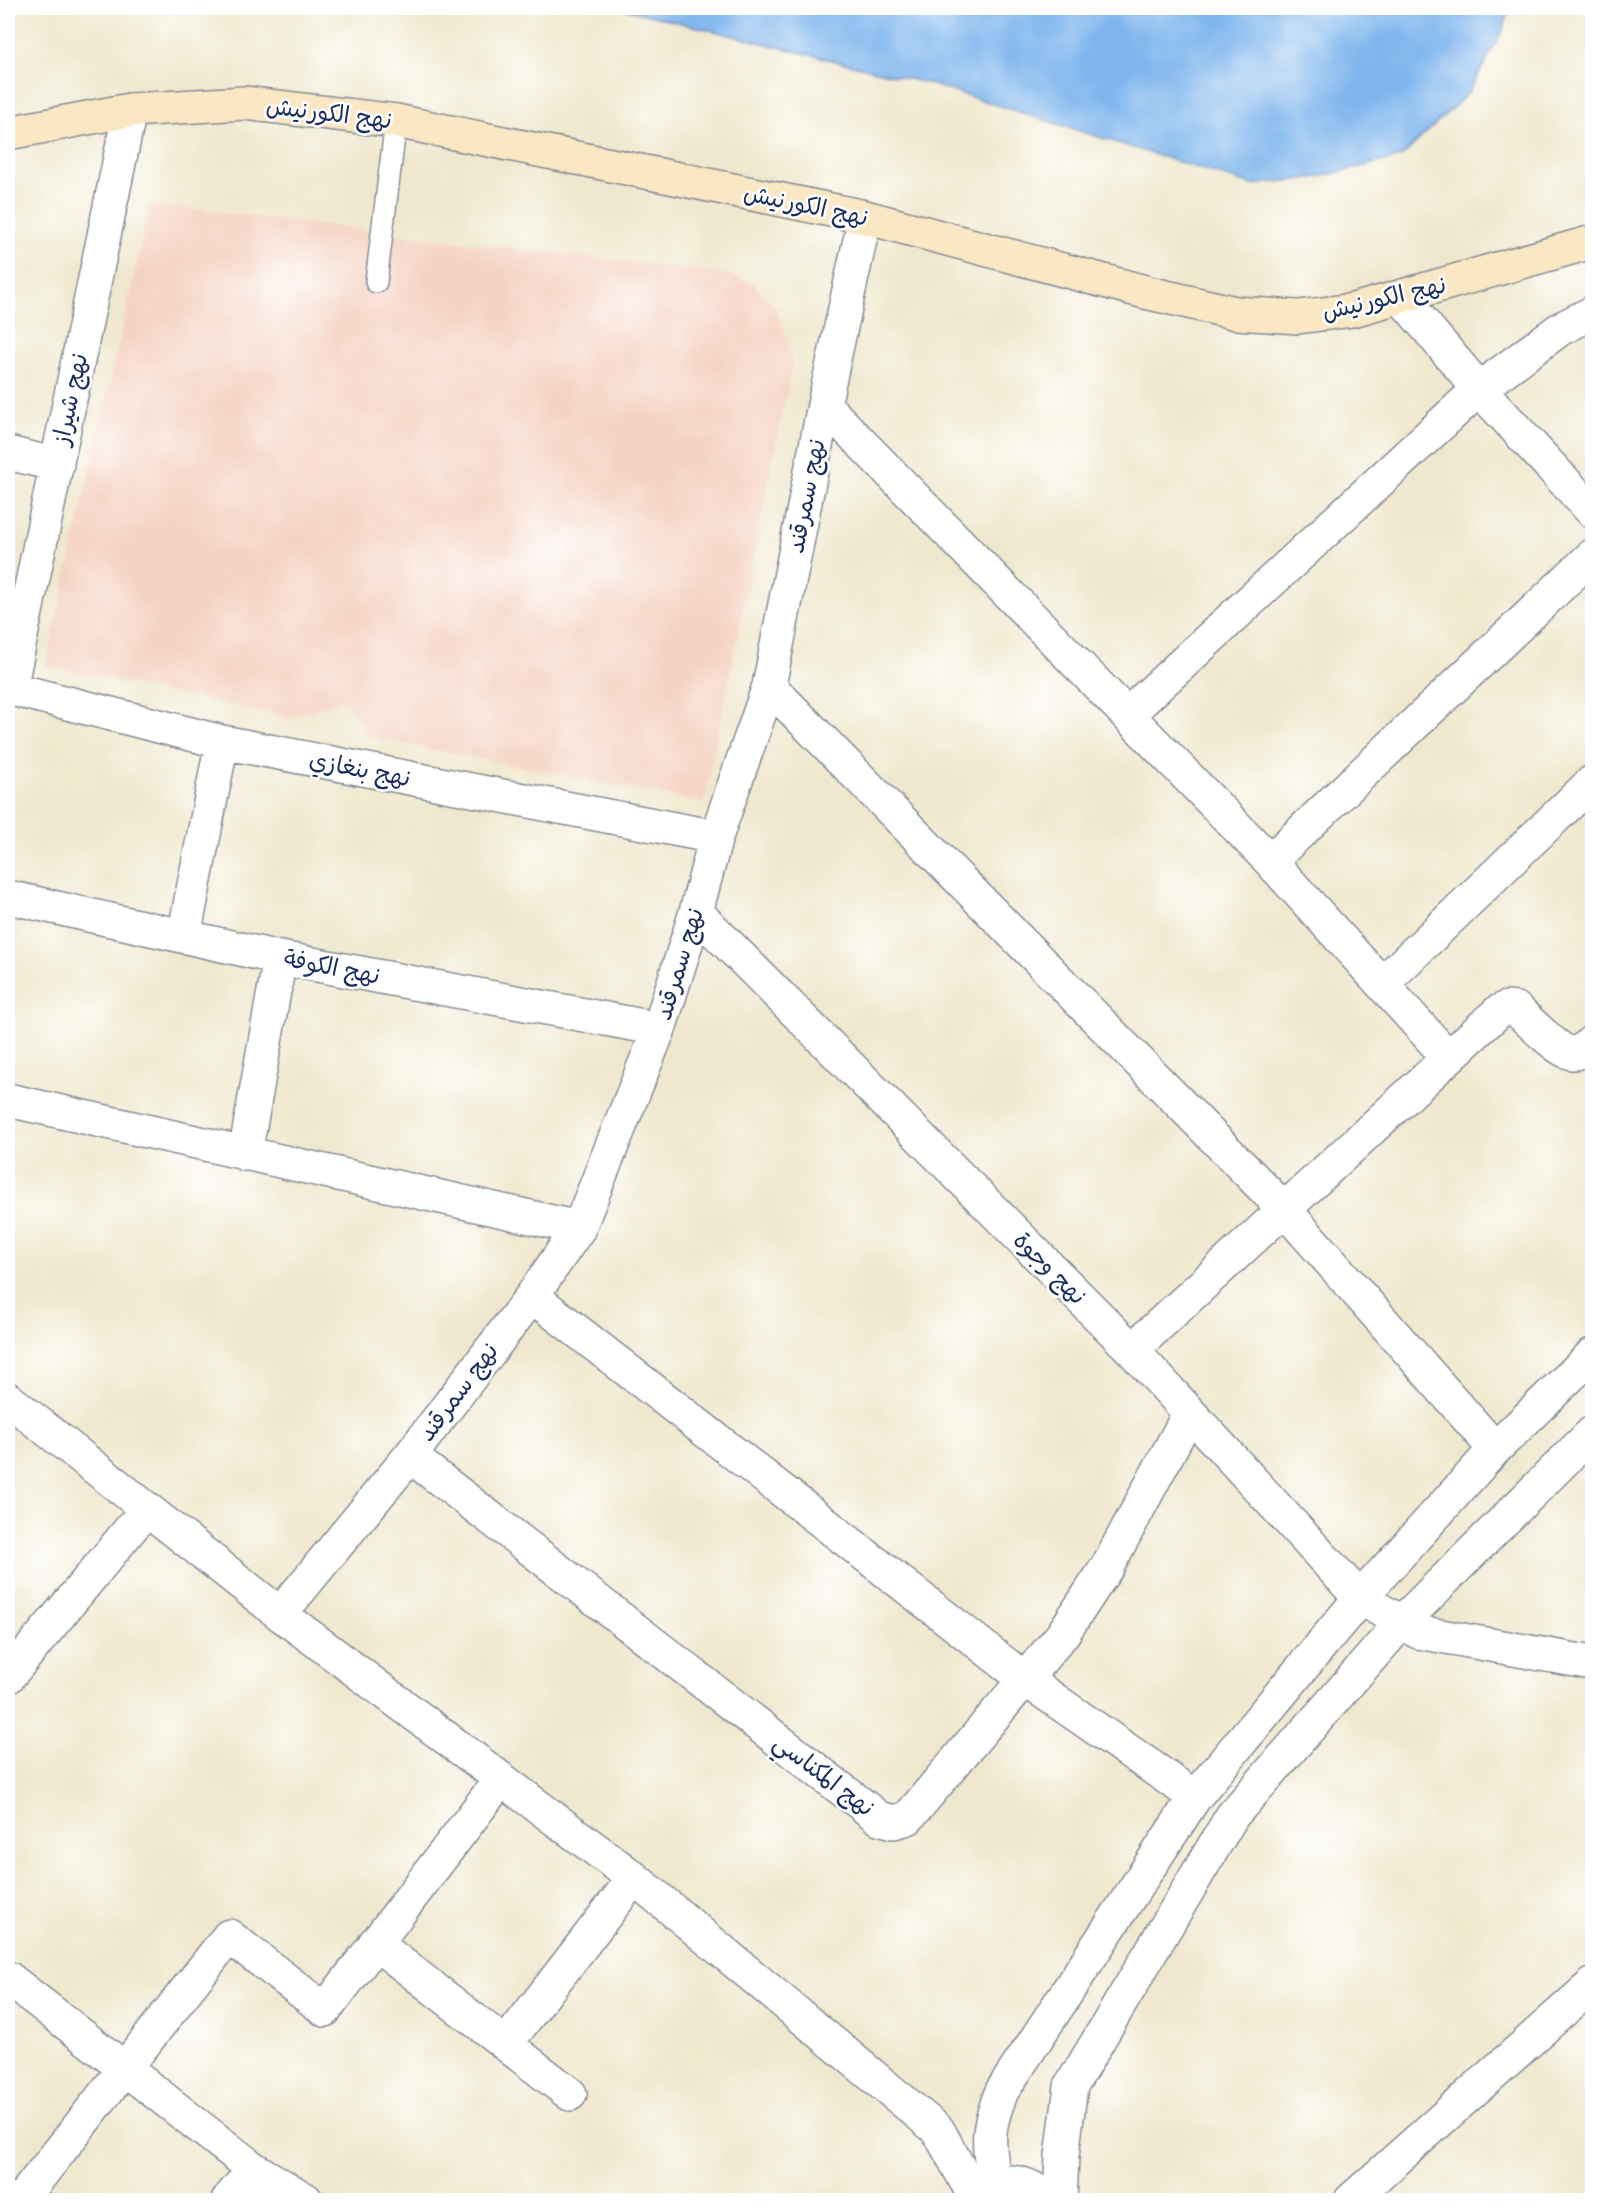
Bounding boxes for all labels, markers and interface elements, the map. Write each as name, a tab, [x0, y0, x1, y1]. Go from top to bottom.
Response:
street label: نهج الكورنيش	[264, 91, 393, 138]
street label: نهج الكورنيش	[741, 178, 871, 235]
street label: نهج الكورنيش	[1319, 270, 1449, 329]
street label: نهج شيراز	[46, 351, 96, 450]
street label: نهج سمرقند	[781, 436, 834, 556]
street label: نهج بنغازي	[306, 745, 413, 796]
street label: نهج سمرقند	[649, 905, 712, 1024]
street label: نهج الكوفة	[281, 944, 382, 993]
street label: نهج وجوة	[1006, 1226, 1092, 1312]
street label: نهج سمرقند	[412, 1337, 506, 1449]
street label: نهج المكناسي	[764, 1728, 880, 1828]

